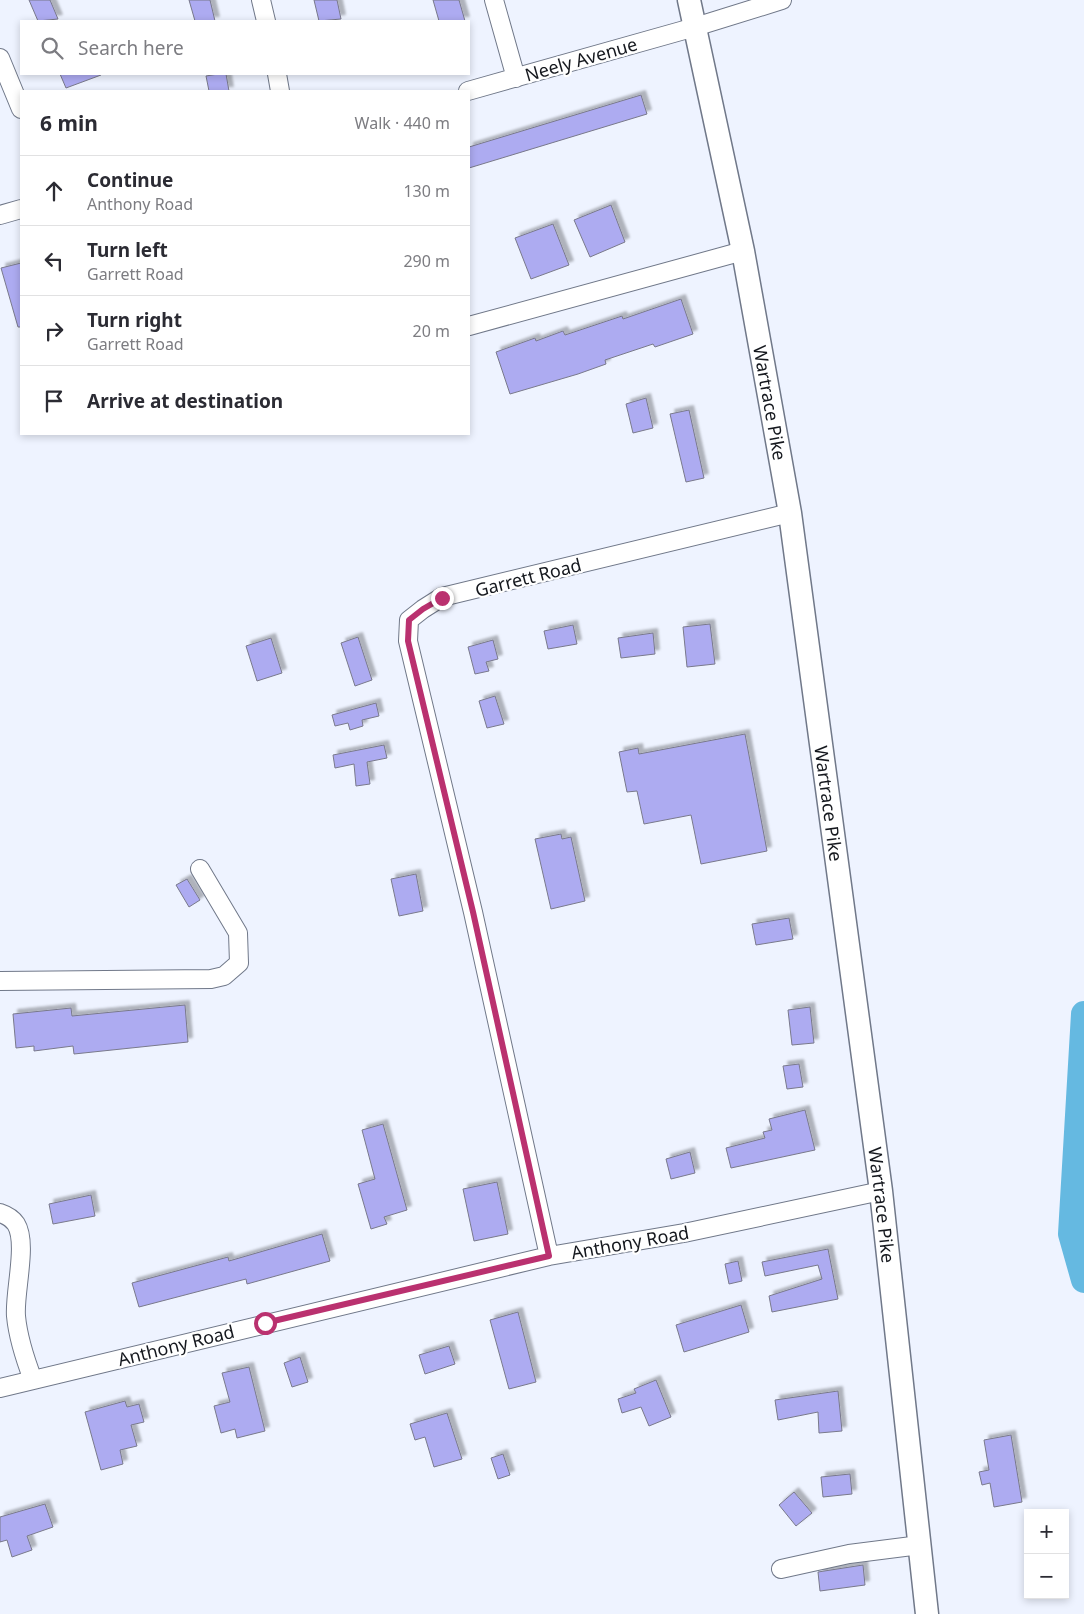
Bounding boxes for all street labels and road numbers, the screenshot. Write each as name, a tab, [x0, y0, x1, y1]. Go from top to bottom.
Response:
street label: Neely Avenue	[522, 32, 640, 86]
street label: Wartrace Pike	[748, 343, 792, 462]
street label: Garrett Road	[472, 552, 584, 602]
street label: Wartrace Pike	[809, 744, 849, 863]
street label: Wartrace Pike	[863, 1146, 901, 1264]
street label: Anthony Road	[569, 1220, 691, 1264]
street label: Anthony Road	[115, 1319, 237, 1371]

